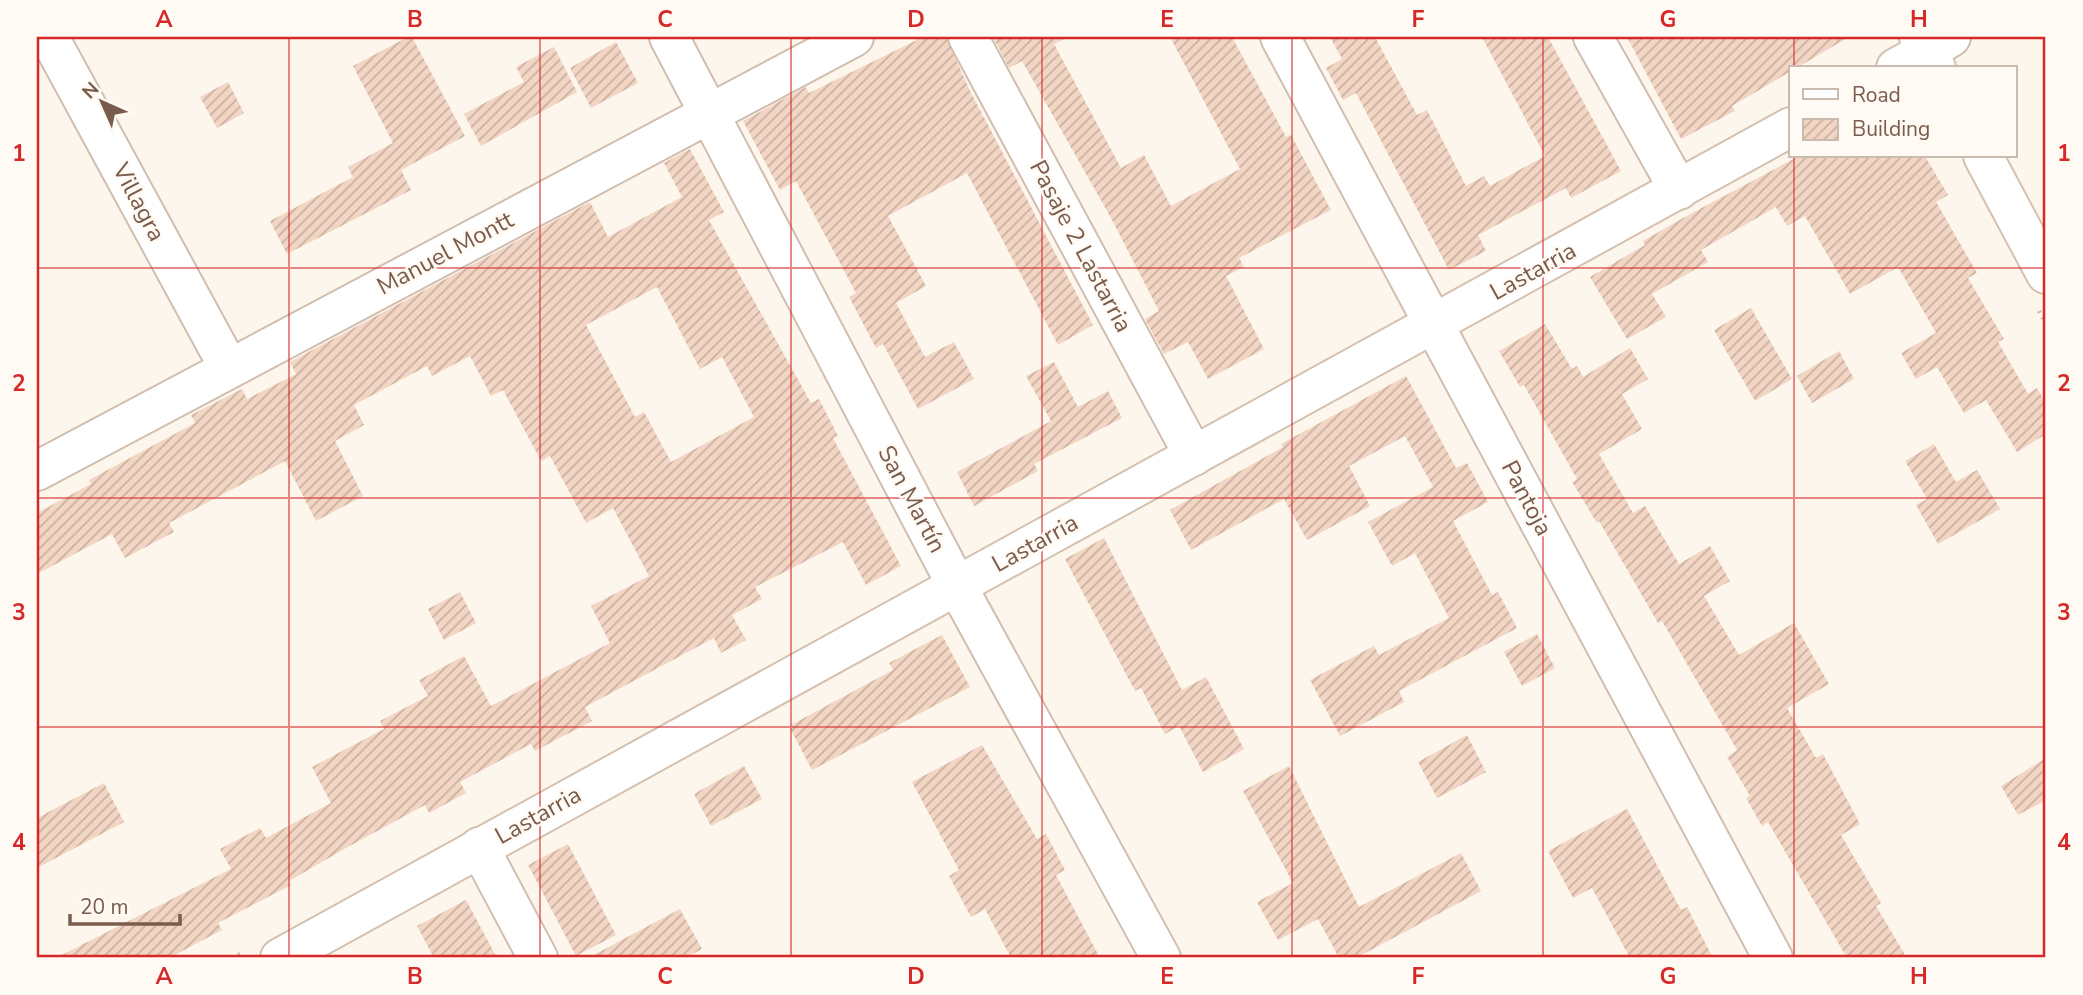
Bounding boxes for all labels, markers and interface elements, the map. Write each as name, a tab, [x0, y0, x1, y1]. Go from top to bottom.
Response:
text: A	[155, 4, 173, 35]
text: B	[407, 4, 423, 35]
text: C	[657, 4, 673, 35]
text: D	[907, 4, 925, 35]
text: E	[1160, 4, 1174, 35]
text: F	[1412, 4, 1425, 35]
text: G	[1660, 4, 1676, 35]
text: H	[1910, 4, 1928, 35]
north arrow	[66, 66, 136, 136]
legend	[1789, 66, 2016, 158]
text: N	[76, 76, 105, 105]
text: Road	[1852, 81, 1901, 109]
text: Building	[1852, 115, 1930, 143]
text: 1	[12, 138, 26, 169]
text: 1	[2057, 138, 2071, 169]
street label: Pasaje 2 Lastarria	[1022, 154, 1140, 338]
street label: Villagra	[105, 156, 173, 247]
street label: Manuel Montt	[371, 203, 519, 302]
street label: Lastarria	[1484, 234, 1582, 308]
text: 2	[12, 368, 26, 399]
text: 2	[2057, 368, 2071, 399]
street label: San Martín	[870, 440, 954, 558]
street label: Pantoja	[1494, 455, 1560, 541]
street label: Lastarria	[986, 506, 1084, 580]
text: 3	[12, 597, 26, 628]
text: 3	[2057, 597, 2071, 628]
street label: Lastarria	[489, 778, 587, 852]
text: 4	[12, 827, 26, 858]
text: 4	[2057, 827, 2071, 858]
scale bar	[70, 883, 180, 927]
text: 20 m	[80, 893, 129, 921]
text: A	[155, 961, 173, 992]
text: B	[407, 961, 423, 992]
text: C	[657, 961, 673, 992]
text: D	[907, 961, 925, 992]
text: E	[1160, 961, 1174, 992]
text: F	[1412, 961, 1425, 992]
text: G	[1660, 961, 1676, 992]
text: H	[1910, 961, 1928, 992]

